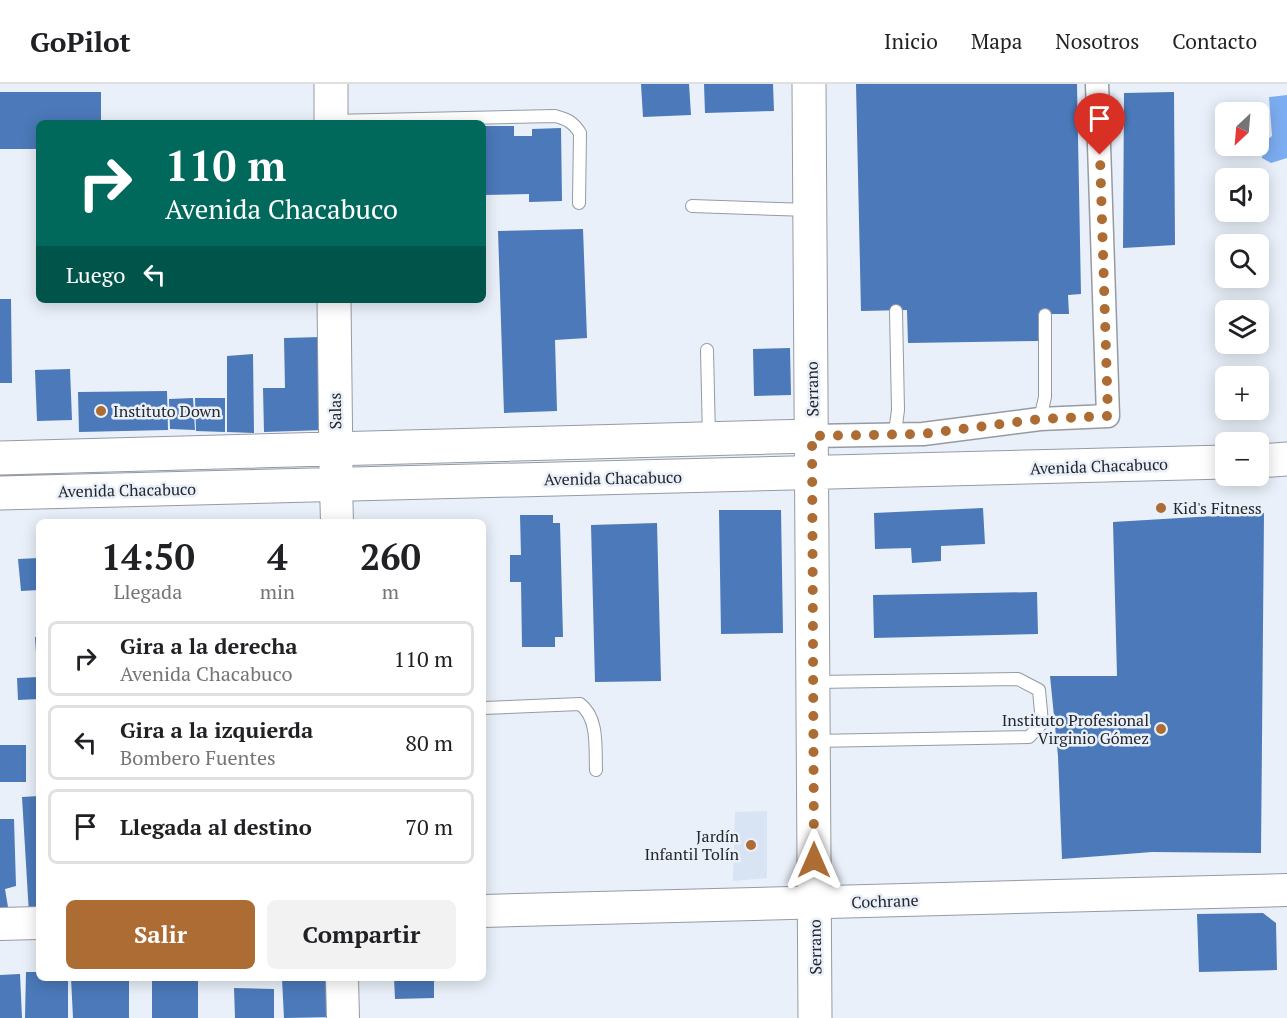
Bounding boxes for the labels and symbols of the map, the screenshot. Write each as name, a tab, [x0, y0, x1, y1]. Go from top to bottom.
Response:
pin	[1074, 93, 1125, 155]
north arrow	[1215, 102, 1269, 156]
street label: Serrano	[801, 361, 823, 417]
street label: Salas	[324, 393, 346, 429]
place label: Instituto Down	[113, 400, 221, 422]
marker: Instituto Down	[94, 404, 108, 418]
street label: Avenida Chacabuco	[1030, 453, 1169, 479]
street label: Avenida Chacabuco	[544, 466, 682, 490]
street label: Avenida Chacabuco	[58, 478, 196, 502]
place label: Kid's Fitness	[1173, 497, 1262, 519]
marker: Kid's Fitness	[1154, 501, 1168, 515]
place label: Instituto Profesional Virginio Gómez	[1002, 709, 1149, 749]
marker: Instituto Profesional Virginio Gómez	[1154, 722, 1168, 736]
place label: Jardín Infantil Tolín	[644, 825, 739, 865]
position arrow	[782, 828, 846, 892]
marker: Jardín Infantil Tolín	[744, 838, 758, 852]
street label: Cochrane	[851, 889, 919, 913]
street label: Serrano	[804, 919, 826, 975]

